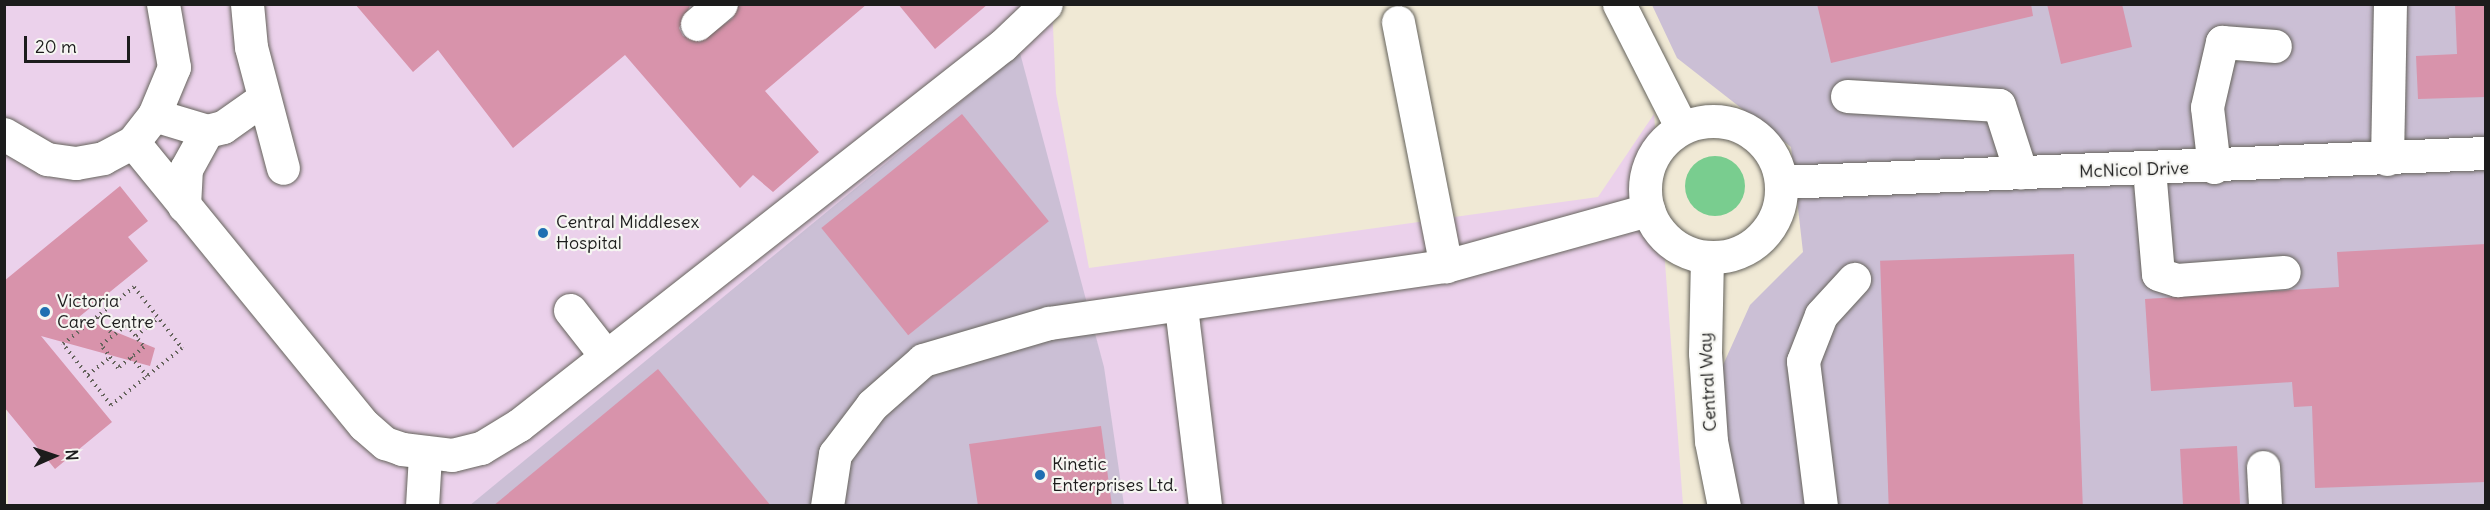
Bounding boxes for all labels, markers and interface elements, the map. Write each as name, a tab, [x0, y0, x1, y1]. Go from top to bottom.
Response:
scale bar	[27, 24, 134, 62]
text: 20 m	[35, 35, 77, 58]
street label: McNicol Drive	[2079, 157, 2189, 183]
place label: Central Middlesex Hospital	[556, 212, 699, 254]
marker: Central Middlesex Hospital	[534, 224, 552, 242]
place label: Victoria Care Centre	[57, 291, 154, 334]
marker: Victoria Care Centre	[38, 305, 52, 319]
street label: Central Way	[1695, 332, 1721, 432]
north arrow	[24, 426, 84, 486]
text: N	[62, 449, 82, 461]
place label: Kinetic Enterprises Ltd.	[1052, 454, 1177, 496]
marker: Kinetic Enterprises Ltd.	[1033, 468, 1047, 482]

